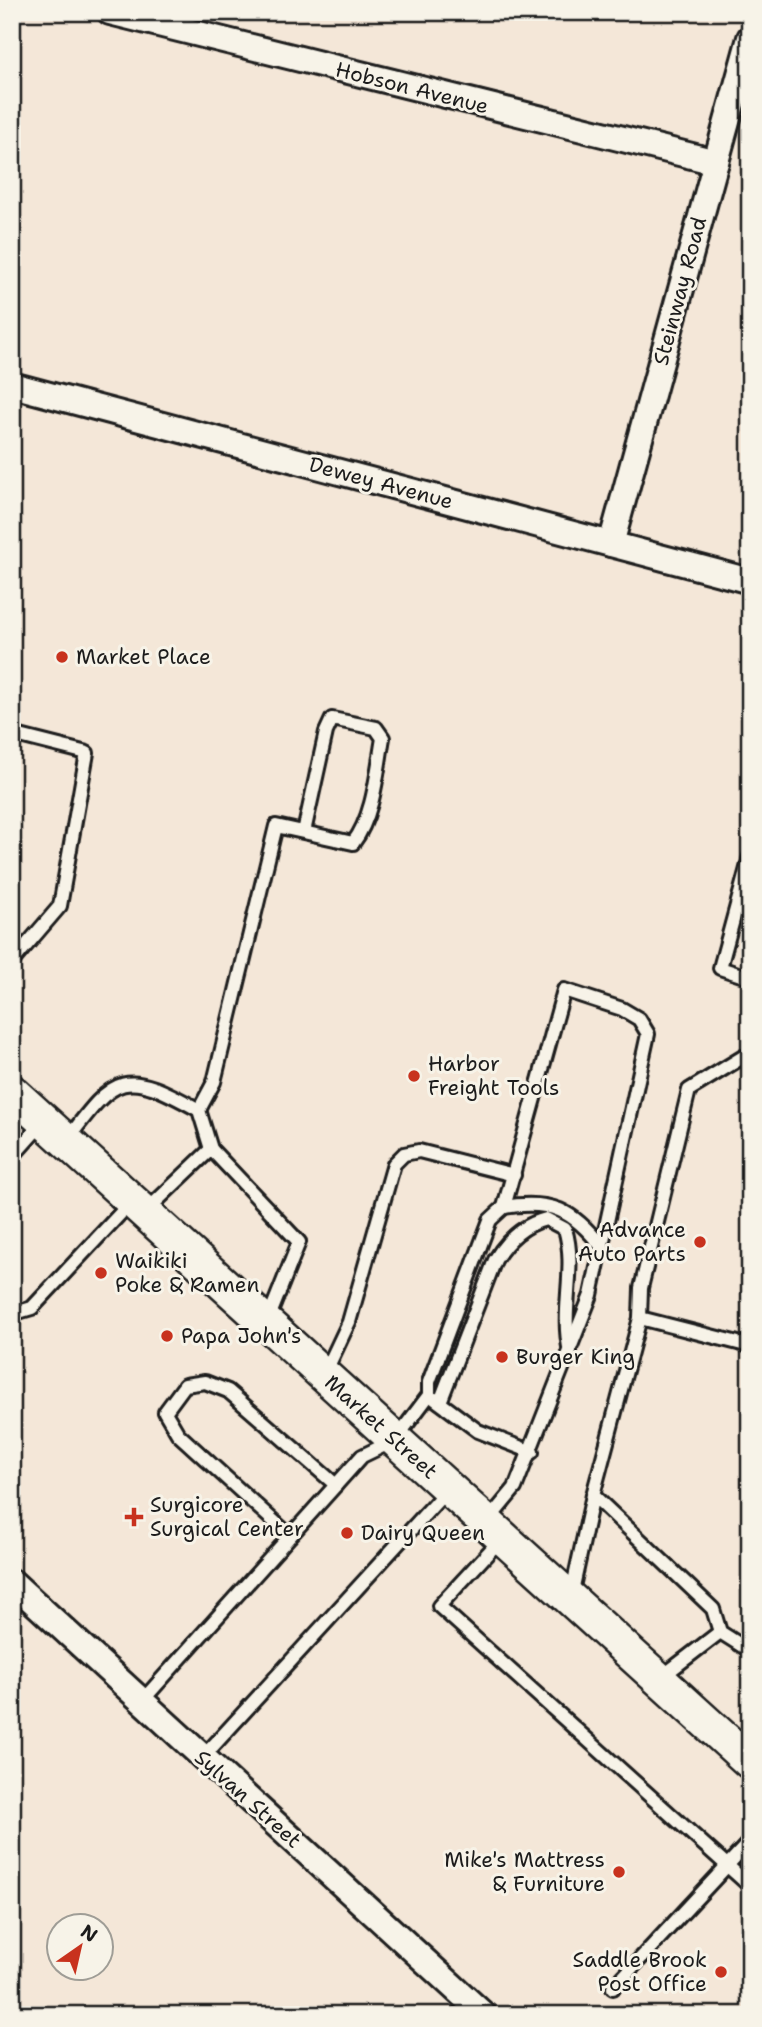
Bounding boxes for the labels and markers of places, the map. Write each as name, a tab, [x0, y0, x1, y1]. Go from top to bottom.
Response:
place label: Market Place	[76, 643, 211, 671]
marker: Market Place	[54, 649, 70, 665]
place label: Harbor Freight Tools	[428, 1050, 559, 1102]
marker: Harbor Freight Tools	[406, 1068, 422, 1084]
place label: Advance Auto Parts	[578, 1216, 686, 1268]
marker: Advance Auto Parts	[692, 1234, 708, 1250]
place label: Waikiki Poke & Ramen	[115, 1247, 259, 1299]
marker: Waikiki Poke & Ramen	[93, 1265, 109, 1281]
place label: Papa John's	[181, 1322, 301, 1350]
marker: Papa John's	[159, 1328, 175, 1344]
place label: Burger King	[516, 1343, 635, 1371]
marker: Burger King	[494, 1349, 510, 1365]
place label: Surgicore Surgical Center	[150, 1491, 304, 1543]
marker: Surgicore Surgical Center	[124, 1507, 144, 1527]
place label: Dairy Queen	[361, 1519, 485, 1547]
marker: Dairy Queen	[339, 1525, 355, 1541]
place label: Mike's Mattress & Furniture	[444, 1846, 605, 1898]
marker: Mike's Mattress & Furniture	[611, 1864, 627, 1880]
place label: Saddle Brook Post Office	[573, 1946, 707, 1998]
marker: Saddle Brook Post Office	[713, 1964, 729, 1980]

